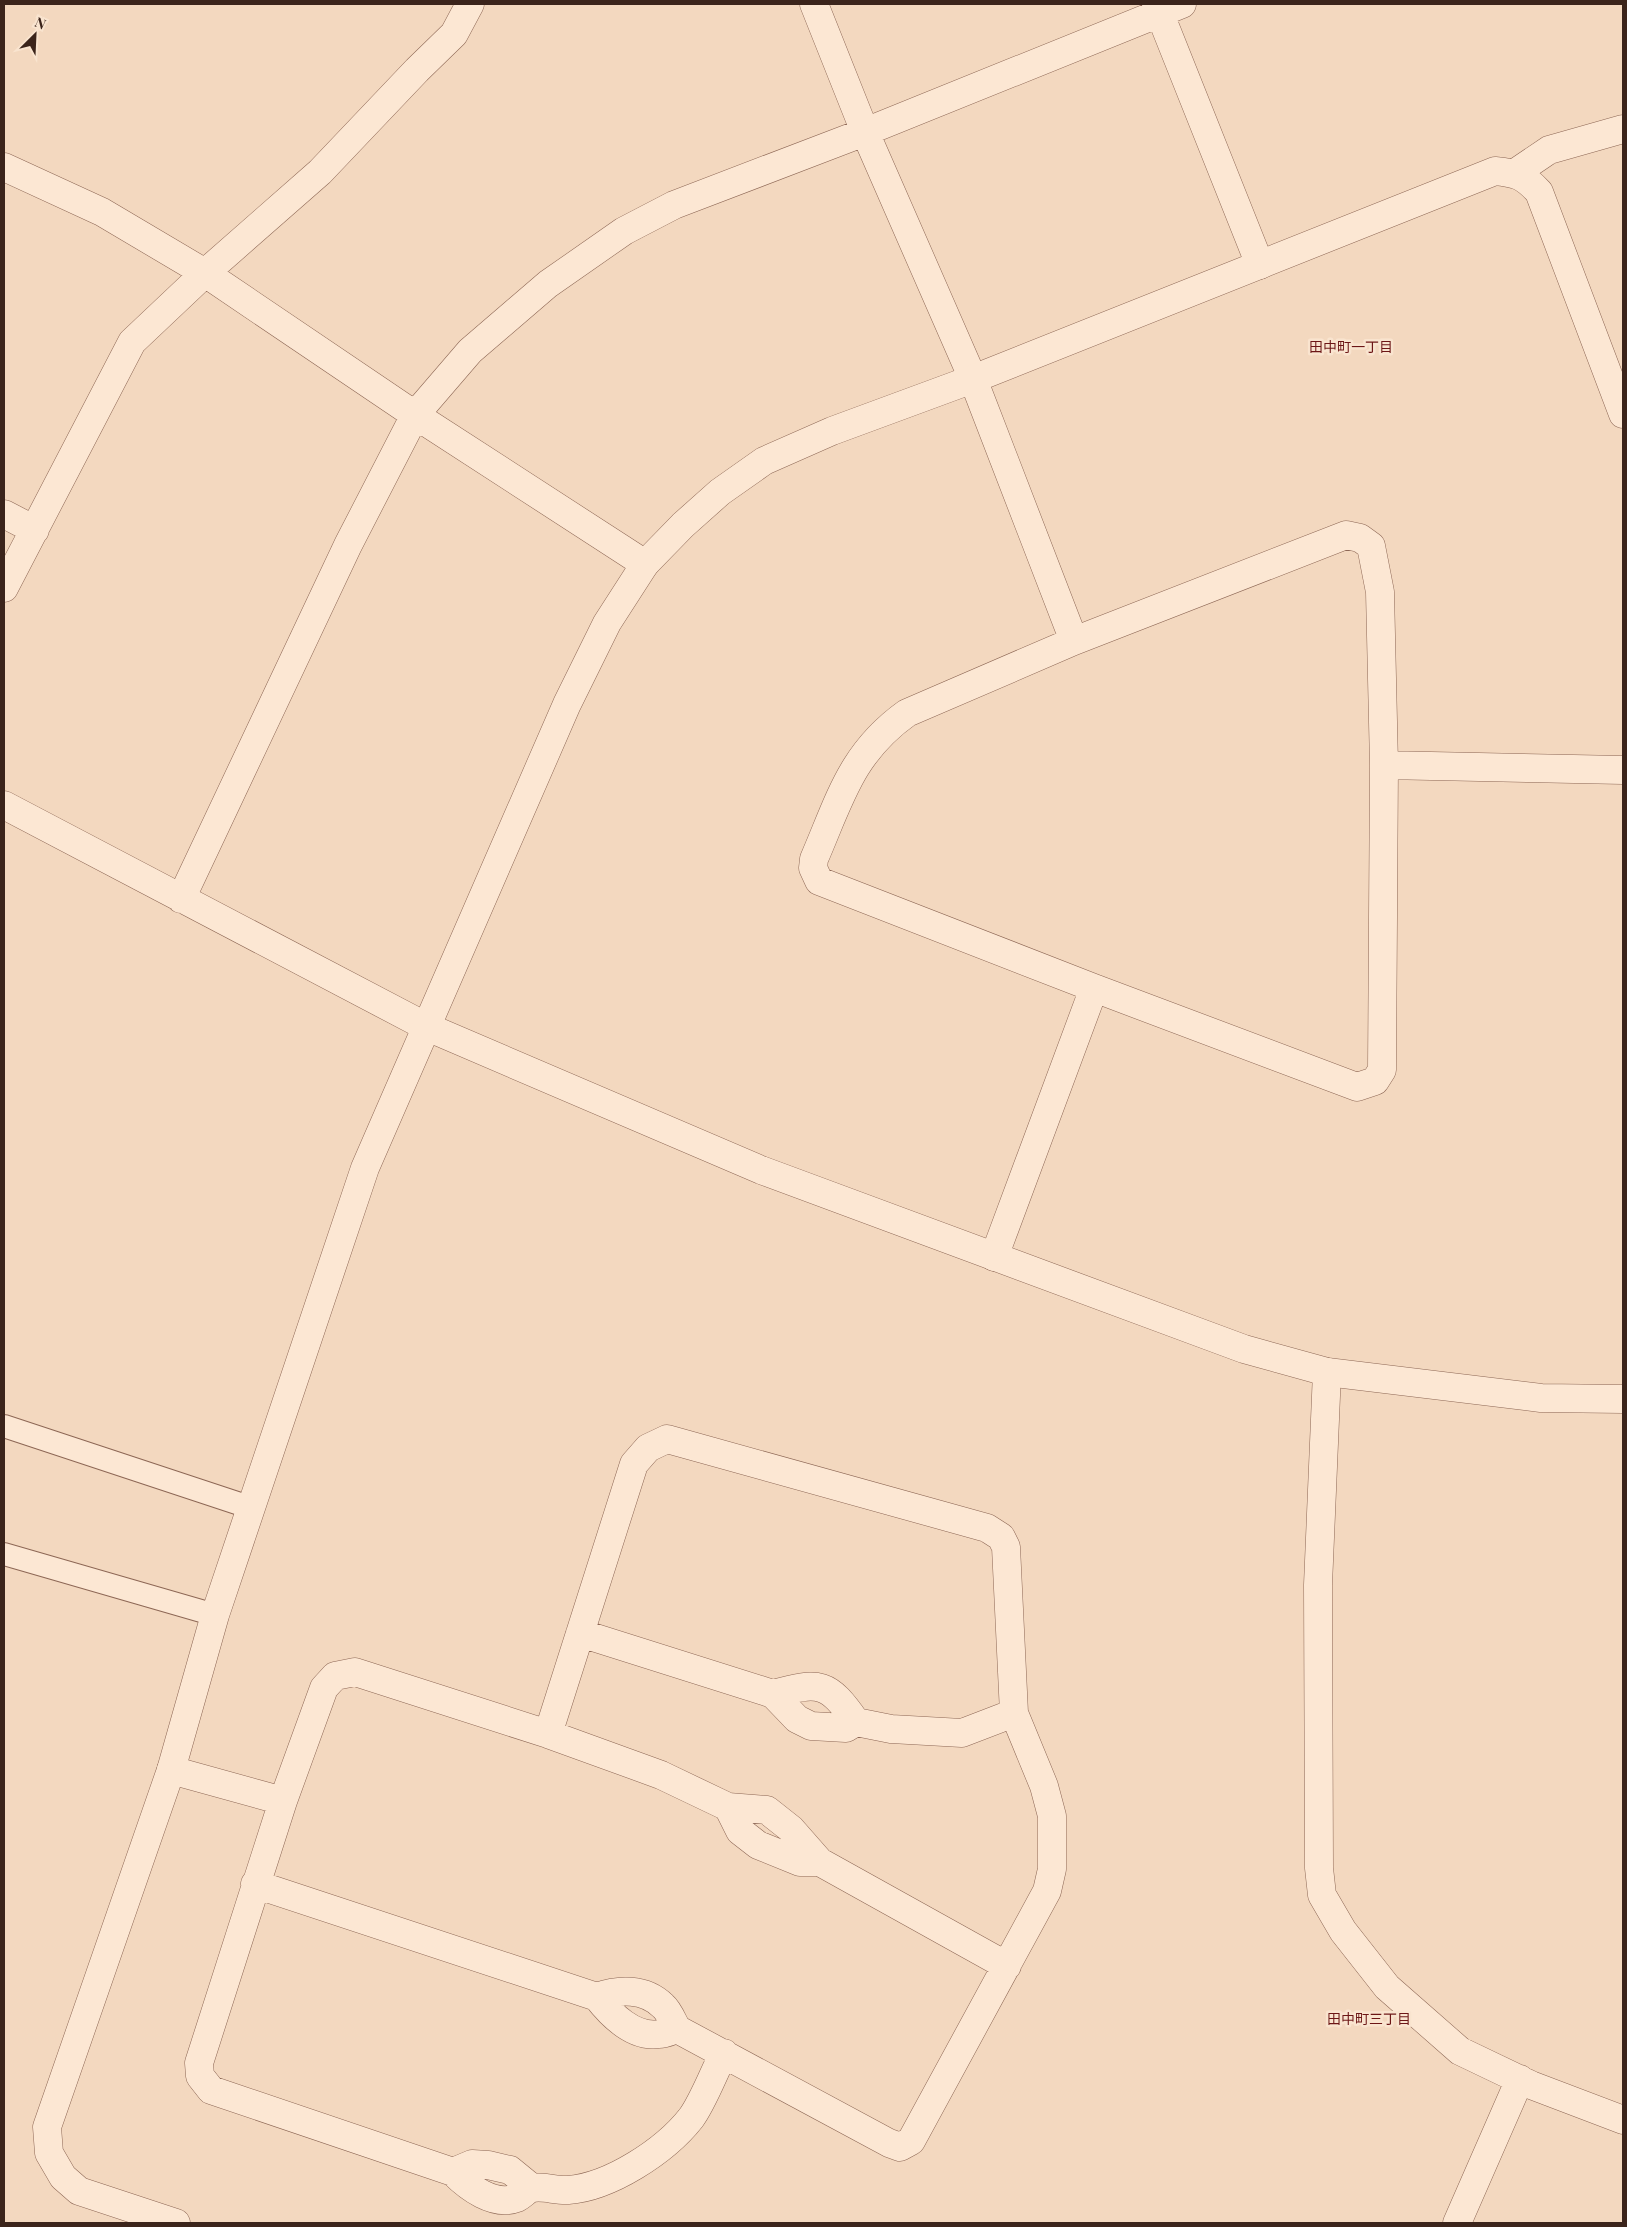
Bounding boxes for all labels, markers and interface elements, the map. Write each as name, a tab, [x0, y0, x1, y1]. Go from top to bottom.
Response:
north arrow	[10, 10, 60, 60]
text: N	[32, 12, 49, 33]
district label: 田中町一丁目	[1309, 337, 1393, 356]
district label: 田中町三丁目	[1327, 2009, 1411, 2028]

